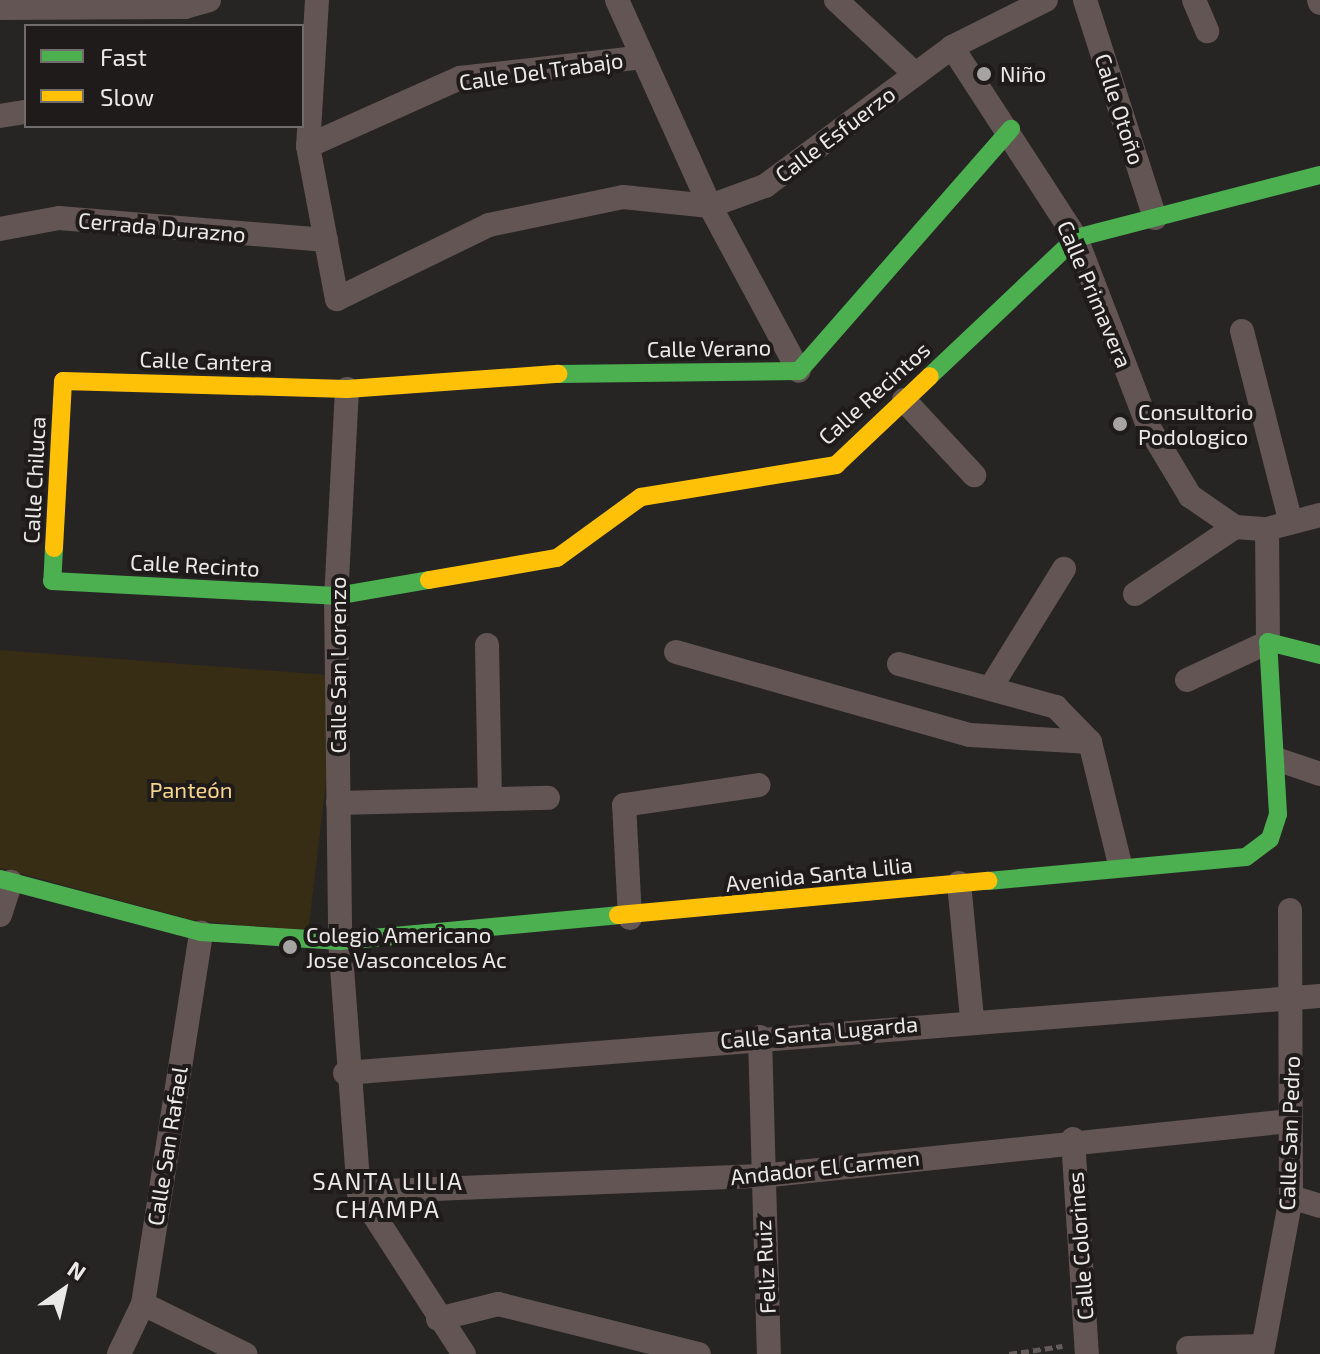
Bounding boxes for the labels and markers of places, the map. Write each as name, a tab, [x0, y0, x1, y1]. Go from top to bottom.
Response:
place label: Niño	[1000, 61, 1046, 87]
marker: Niño	[975, 65, 993, 83]
place label: Consultorio Podologico	[1138, 398, 1254, 450]
marker: Consultorio Podologico	[1109, 413, 1131, 435]
place label: Colegio Americano Jose Vasconcelos Ac	[306, 921, 508, 972]
marker: Colegio Americano Jose Vasconcelos Ac	[281, 938, 299, 956]

